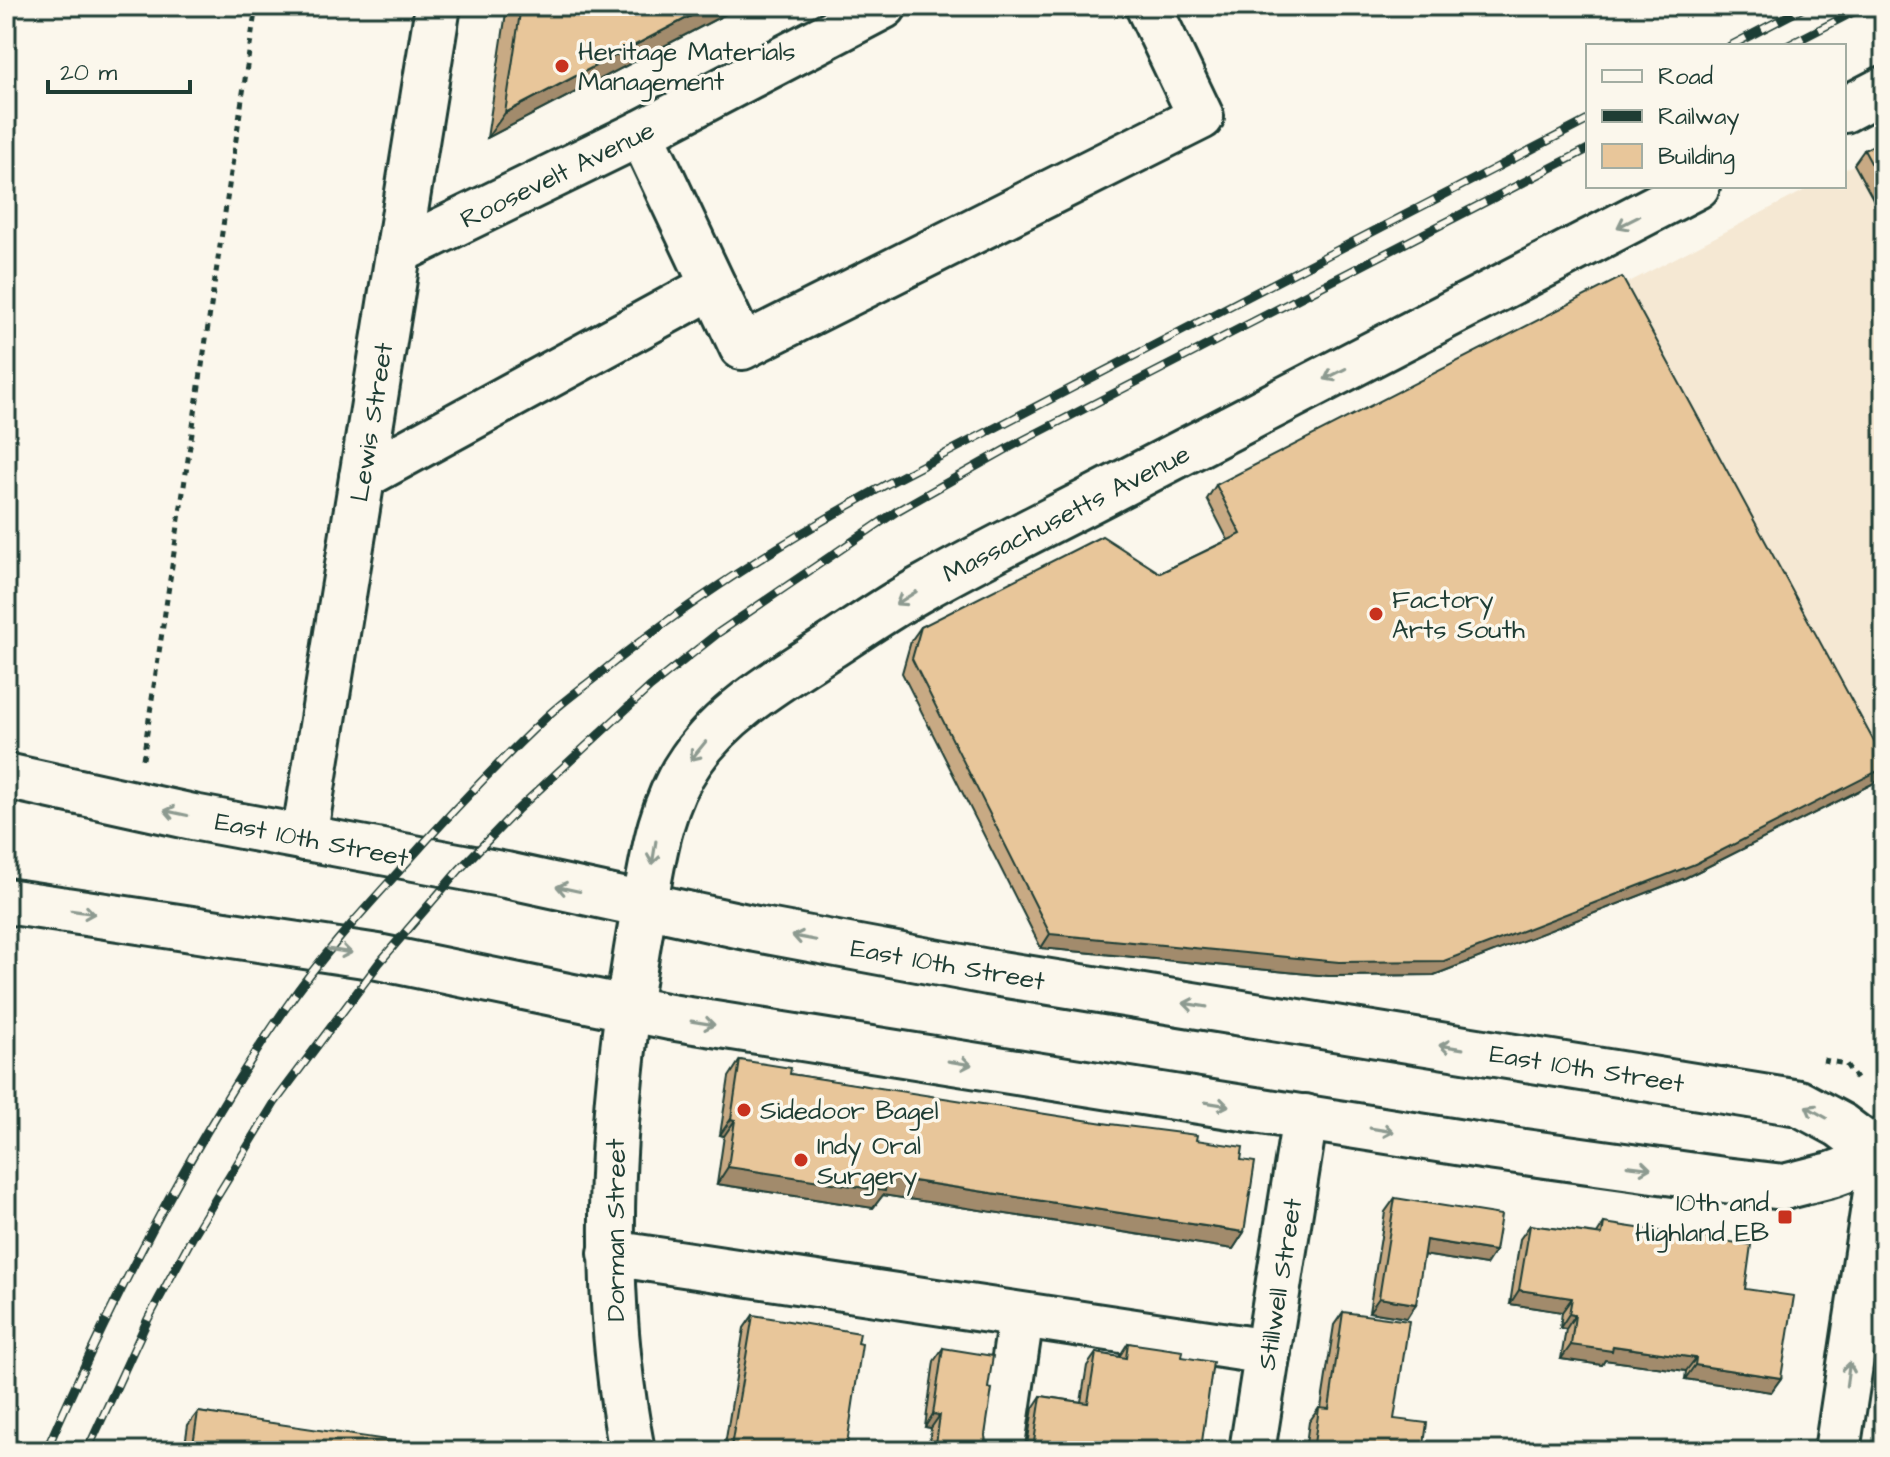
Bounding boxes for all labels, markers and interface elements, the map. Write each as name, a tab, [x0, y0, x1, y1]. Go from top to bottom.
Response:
place label: Heritage Materials Management	[578, 34, 796, 102]
scale bar	[48, 44, 190, 94]
legend	[1586, 44, 1846, 188]
text: 20 m	[60, 56, 117, 90]
marker: Heritage Materials Management	[553, 57, 571, 75]
text: Road	[1658, 60, 1713, 94]
text: Railway	[1658, 100, 1740, 135]
street label: Roosevelt Avenue	[454, 112, 661, 238]
text: Building	[1658, 140, 1735, 175]
one-way arrow	[1616, 214, 1640, 230]
street label: Lewis Street	[342, 340, 402, 504]
one-way arrow	[1323, 366, 1347, 382]
street label: Massachusetts Avenue	[937, 436, 1196, 592]
place label: Factory Arts South	[1392, 582, 1525, 648]
one-way arrow	[895, 591, 918, 607]
marker: Factory Arts South	[1367, 605, 1385, 623]
one-way arrow	[689, 740, 707, 761]
street label: East 10th Street	[212, 804, 412, 876]
one-way arrow	[164, 805, 189, 820]
one-way arrow	[646, 840, 661, 865]
one-way arrow	[556, 881, 582, 896]
one-way arrow	[70, 905, 95, 920]
one-way arrow	[792, 930, 817, 945]
street label: East 10th Street	[848, 930, 1048, 1000]
one-way arrow	[327, 944, 353, 959]
one-way arrow	[1182, 997, 1208, 1012]
one-way arrow	[690, 1016, 715, 1031]
street label: East 10th Street	[1487, 1036, 1687, 1102]
one-way arrow	[1439, 1038, 1464, 1053]
one-way arrow	[947, 1057, 972, 1072]
place label: Sidedoor Bagel	[760, 1093, 939, 1131]
one-way arrow	[1204, 1097, 1229, 1112]
marker: Sidedoor Bagel	[735, 1101, 753, 1119]
one-way arrow	[1805, 1104, 1829, 1119]
one-way arrow	[1368, 1123, 1394, 1138]
place label: Indy Oral Surgery	[817, 1128, 921, 1196]
street label: Dorman Street	[598, 1138, 634, 1321]
marker: Indy Oral Surgery	[792, 1151, 810, 1169]
one-way arrow	[1626, 1160, 1651, 1175]
place label: 10th and Highland EB	[1635, 1185, 1769, 1253]
street label: Stillwell Street	[1249, 1195, 1311, 1373]
marker: 10th and Highland EB	[1776, 1208, 1794, 1226]
one-way arrow	[1841, 1362, 1856, 1387]

